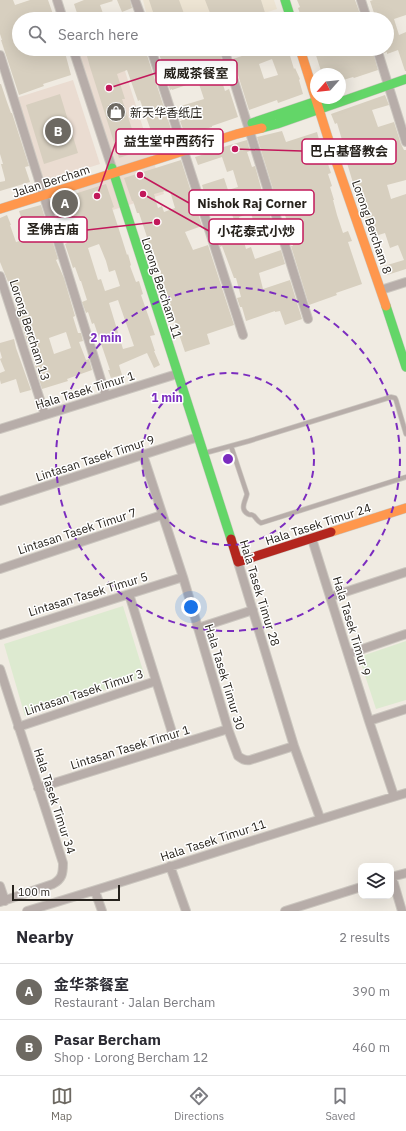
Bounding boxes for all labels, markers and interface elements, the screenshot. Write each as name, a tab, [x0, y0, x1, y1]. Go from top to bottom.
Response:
search box	[12, 12, 394, 56]
icon: search	[26, 23, 48, 45]
text: Search here	[58, 25, 138, 44]
callout: 威威茶餐室	[156, 60, 237, 85]
text: 威威茶餐室	[163, 65, 229, 82]
north arrow	[310, 68, 346, 104]
shop icon: 新天华香纸庄	[105, 101, 127, 123]
place label: 新天华香纸庄	[130, 105, 202, 120]
pin: B	[45, 116, 71, 146]
callout: 益生堂中西药行	[116, 129, 223, 154]
text: 益生堂中西药行	[123, 133, 215, 150]
callout: 巴占基督教会	[302, 139, 396, 164]
text: 巴占基督教会	[310, 143, 388, 160]
street label: Jalan Bercham	[10, 161, 92, 201]
street label: Lorong Bercham 8	[349, 178, 395, 276]
pin: A	[52, 188, 78, 218]
callout: Nishok Raj Corner	[189, 190, 314, 215]
text: Nishok Raj Corner	[197, 195, 307, 212]
callout: 圣佛古庙	[19, 217, 87, 242]
callout: 小花泰式小炒	[209, 219, 303, 244]
text: 圣佛古庙	[27, 221, 79, 238]
text: 小花泰式小炒	[217, 223, 295, 240]
street label: Lorong Bercham 11	[139, 236, 185, 340]
street label: Lorong Bercham 13	[7, 278, 53, 382]
text: 2 min	[90, 330, 122, 345]
street label: Hala Tasek Timur 1	[34, 368, 136, 412]
text: 1 min	[151, 390, 183, 405]
street label: Lintasan Tasek Timur 9	[34, 432, 156, 484]
centre of rings	[221, 452, 235, 466]
street label: Hala Tasek Timur 24	[263, 500, 373, 548]
street label: Lintasan Tasek Timur 7	[16, 505, 138, 557]
street label: Hala Tasek Timur 28	[237, 538, 283, 648]
street label: Lintasan Tasek Timur 5	[27, 569, 149, 619]
street label: Hala Tasek Timur 9	[330, 575, 374, 677]
your location	[181, 597, 201, 617]
street label: Hala Tasek Timur 30	[202, 622, 248, 732]
street label: Lintasan Tasek Timur 3	[23, 666, 145, 718]
street label: Lintasan Tasek Timur 1	[69, 722, 191, 772]
street label: Hala Tasek Timur 34	[31, 746, 79, 856]
street label: Hala Tasek Timur 11	[158, 816, 268, 864]
map controls	[358, 863, 394, 899]
button: layers	[358, 863, 394, 899]
scale bar	[12, 883, 120, 902]
text: 100 m	[18, 885, 50, 899]
text: Nearby	[16, 926, 74, 948]
text: 2 results	[339, 929, 390, 946]
text: 金华茶餐室	[54, 975, 129, 994]
text: A	[25, 983, 33, 1000]
text: 390 m	[352, 983, 390, 1000]
text: Restaurant · Jalan Bercham	[54, 994, 215, 1011]
text: Pasar Bercham	[54, 1030, 161, 1049]
text: B	[25, 1039, 33, 1056]
text: 460 m	[352, 1039, 390, 1056]
text: Shop · Lorong Bercham 12	[54, 1049, 208, 1066]
tab: Map	[51, 1085, 73, 1123]
tab: Directions	[174, 1085, 224, 1123]
tab: Saved	[325, 1085, 355, 1123]

